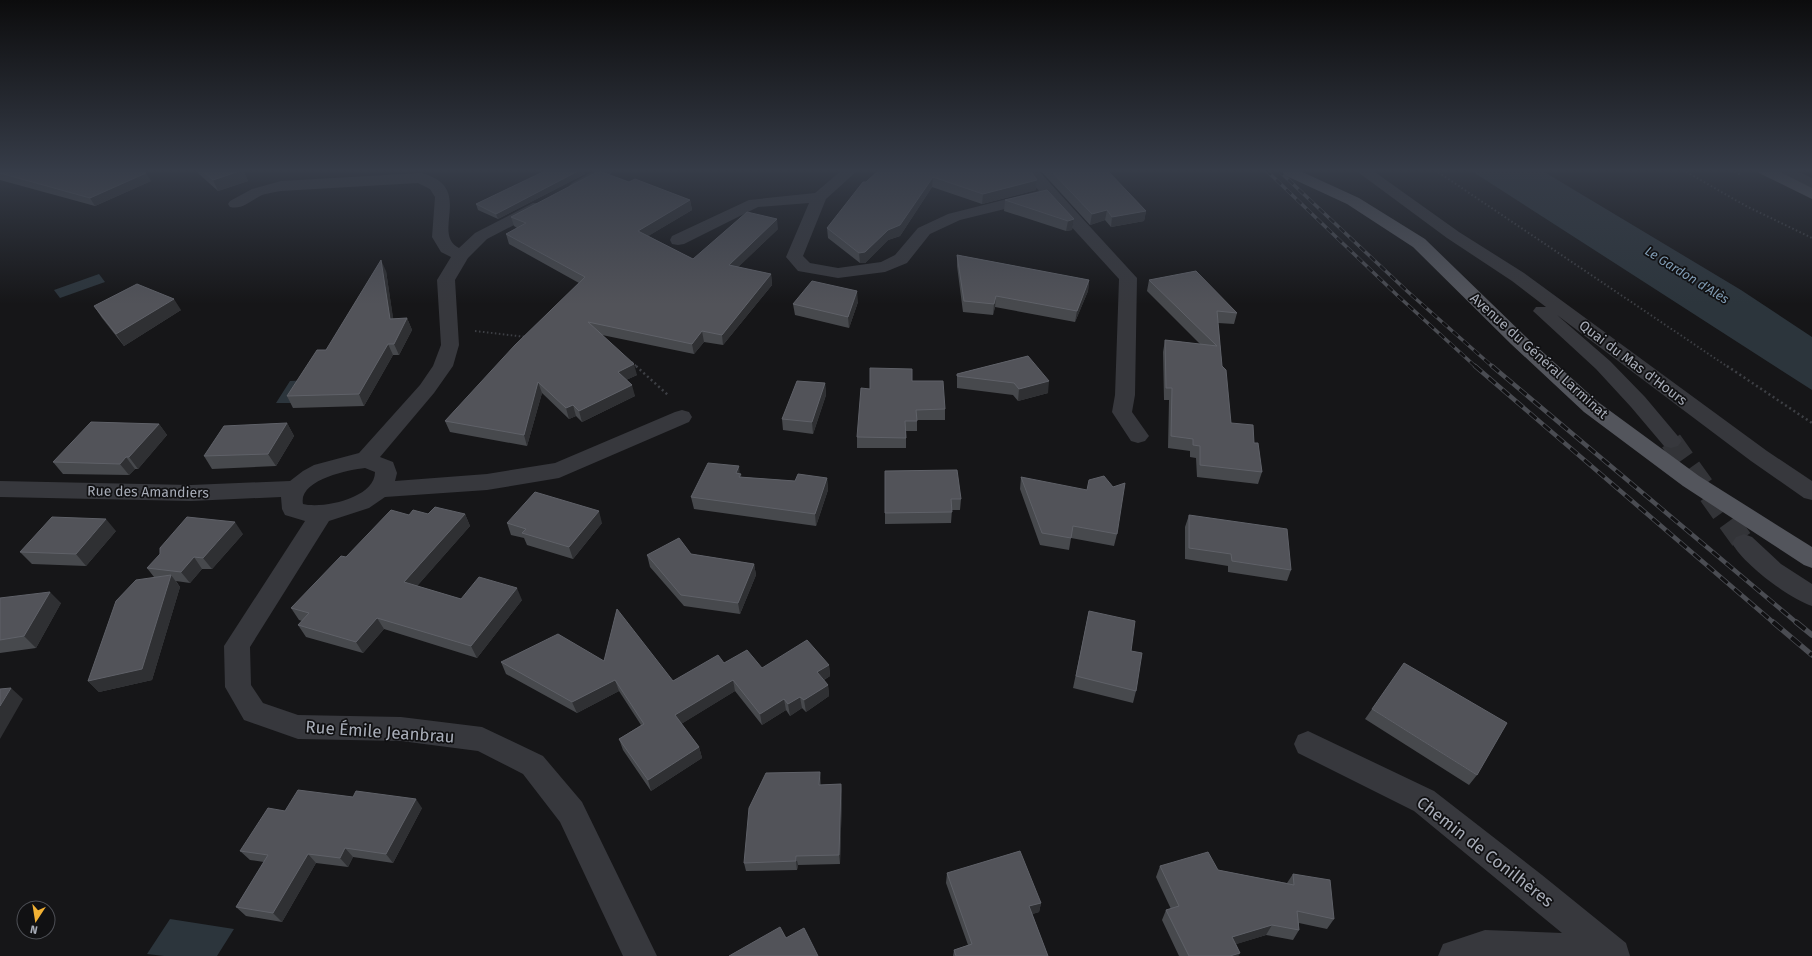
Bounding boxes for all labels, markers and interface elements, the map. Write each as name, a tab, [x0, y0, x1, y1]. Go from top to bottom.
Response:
water label: Le Gardon d'Alès	[1642, 243, 1732, 307]
street label: Avenue du Général Larminat	[1467, 290, 1612, 423]
street label: Quai du Mas d'Hours	[1576, 317, 1691, 409]
street label: Rue des Amandiers	[87, 482, 209, 502]
street label: Rue Émile Jeanbrau	[305, 716, 455, 748]
street label: Chemin de Conilhères	[1412, 792, 1558, 912]
north arrow	[16, 900, 56, 940]
text: N	[29, 922, 39, 936]

